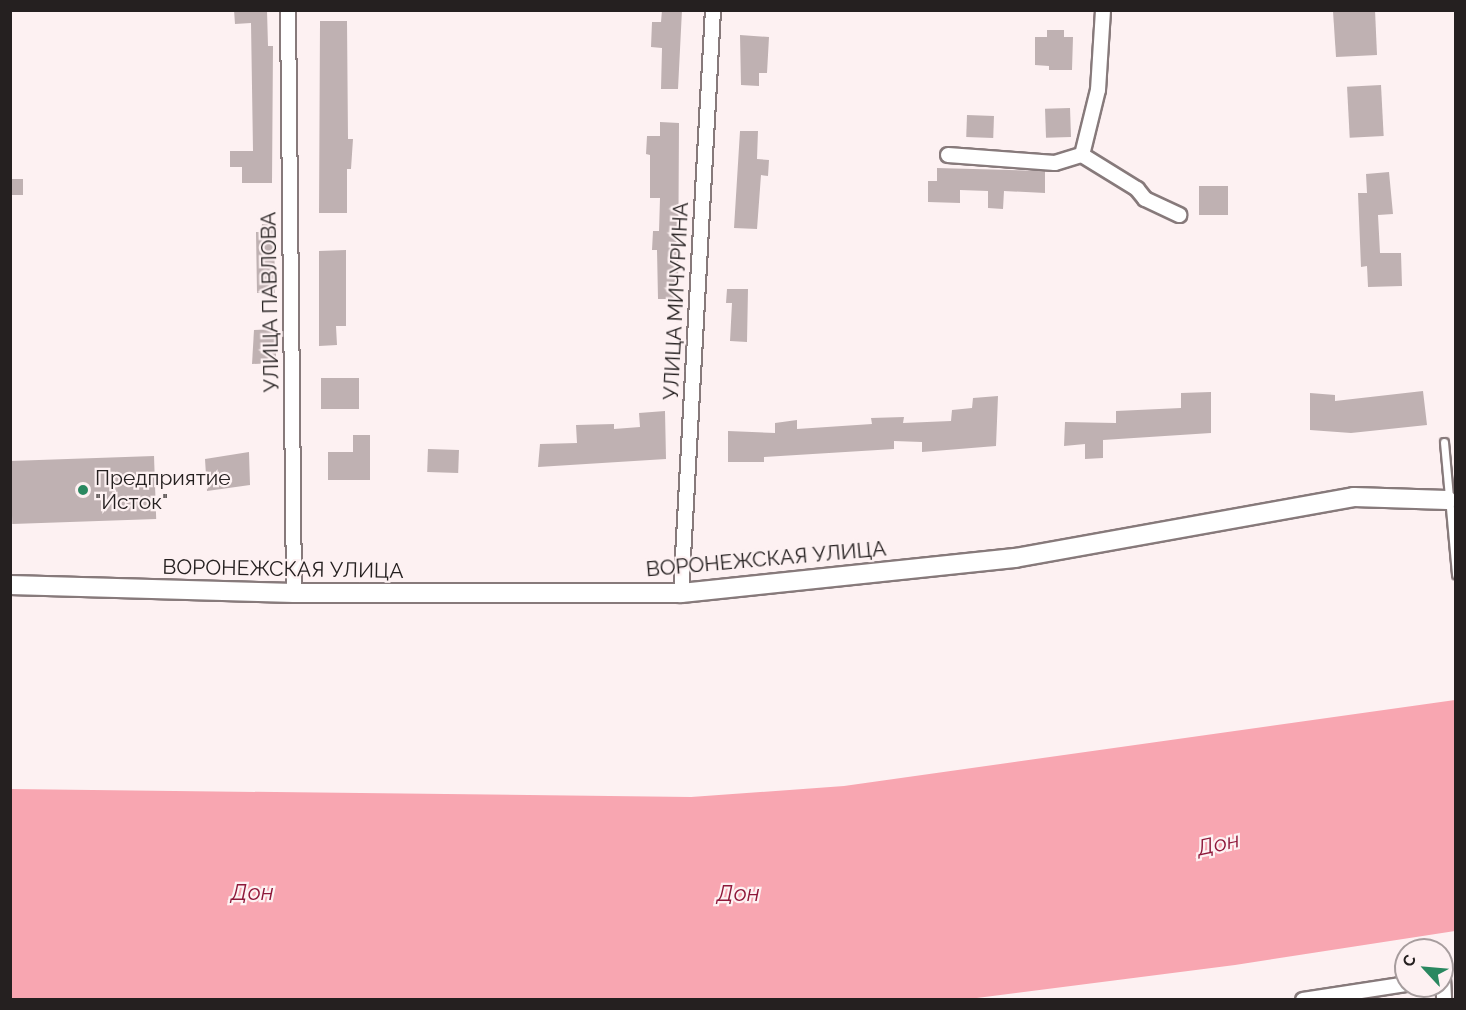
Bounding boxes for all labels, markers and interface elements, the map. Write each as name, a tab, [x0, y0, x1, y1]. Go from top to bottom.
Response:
street label: УЛИЦА МИЧУРИНА	[658, 201, 694, 401]
street label: УЛИЦА ПАВЛОВА	[256, 211, 284, 393]
place label: Предприятие "Исток"	[95, 465, 231, 515]
marker: Предприятие "Исток"	[76, 483, 90, 497]
street label: ВОРОНЕЖСКАЯ УЛИЦА	[645, 536, 887, 582]
street label: ВОРОНЕЖСКАЯ УЛИЦА	[162, 554, 404, 584]
water label: Дон	[1194, 827, 1242, 861]
water label: Дон	[231, 880, 273, 906]
water label: Дон	[717, 881, 759, 907]
north arrow	[1394, 938, 1454, 998]
text: С	[1398, 952, 1420, 970]

